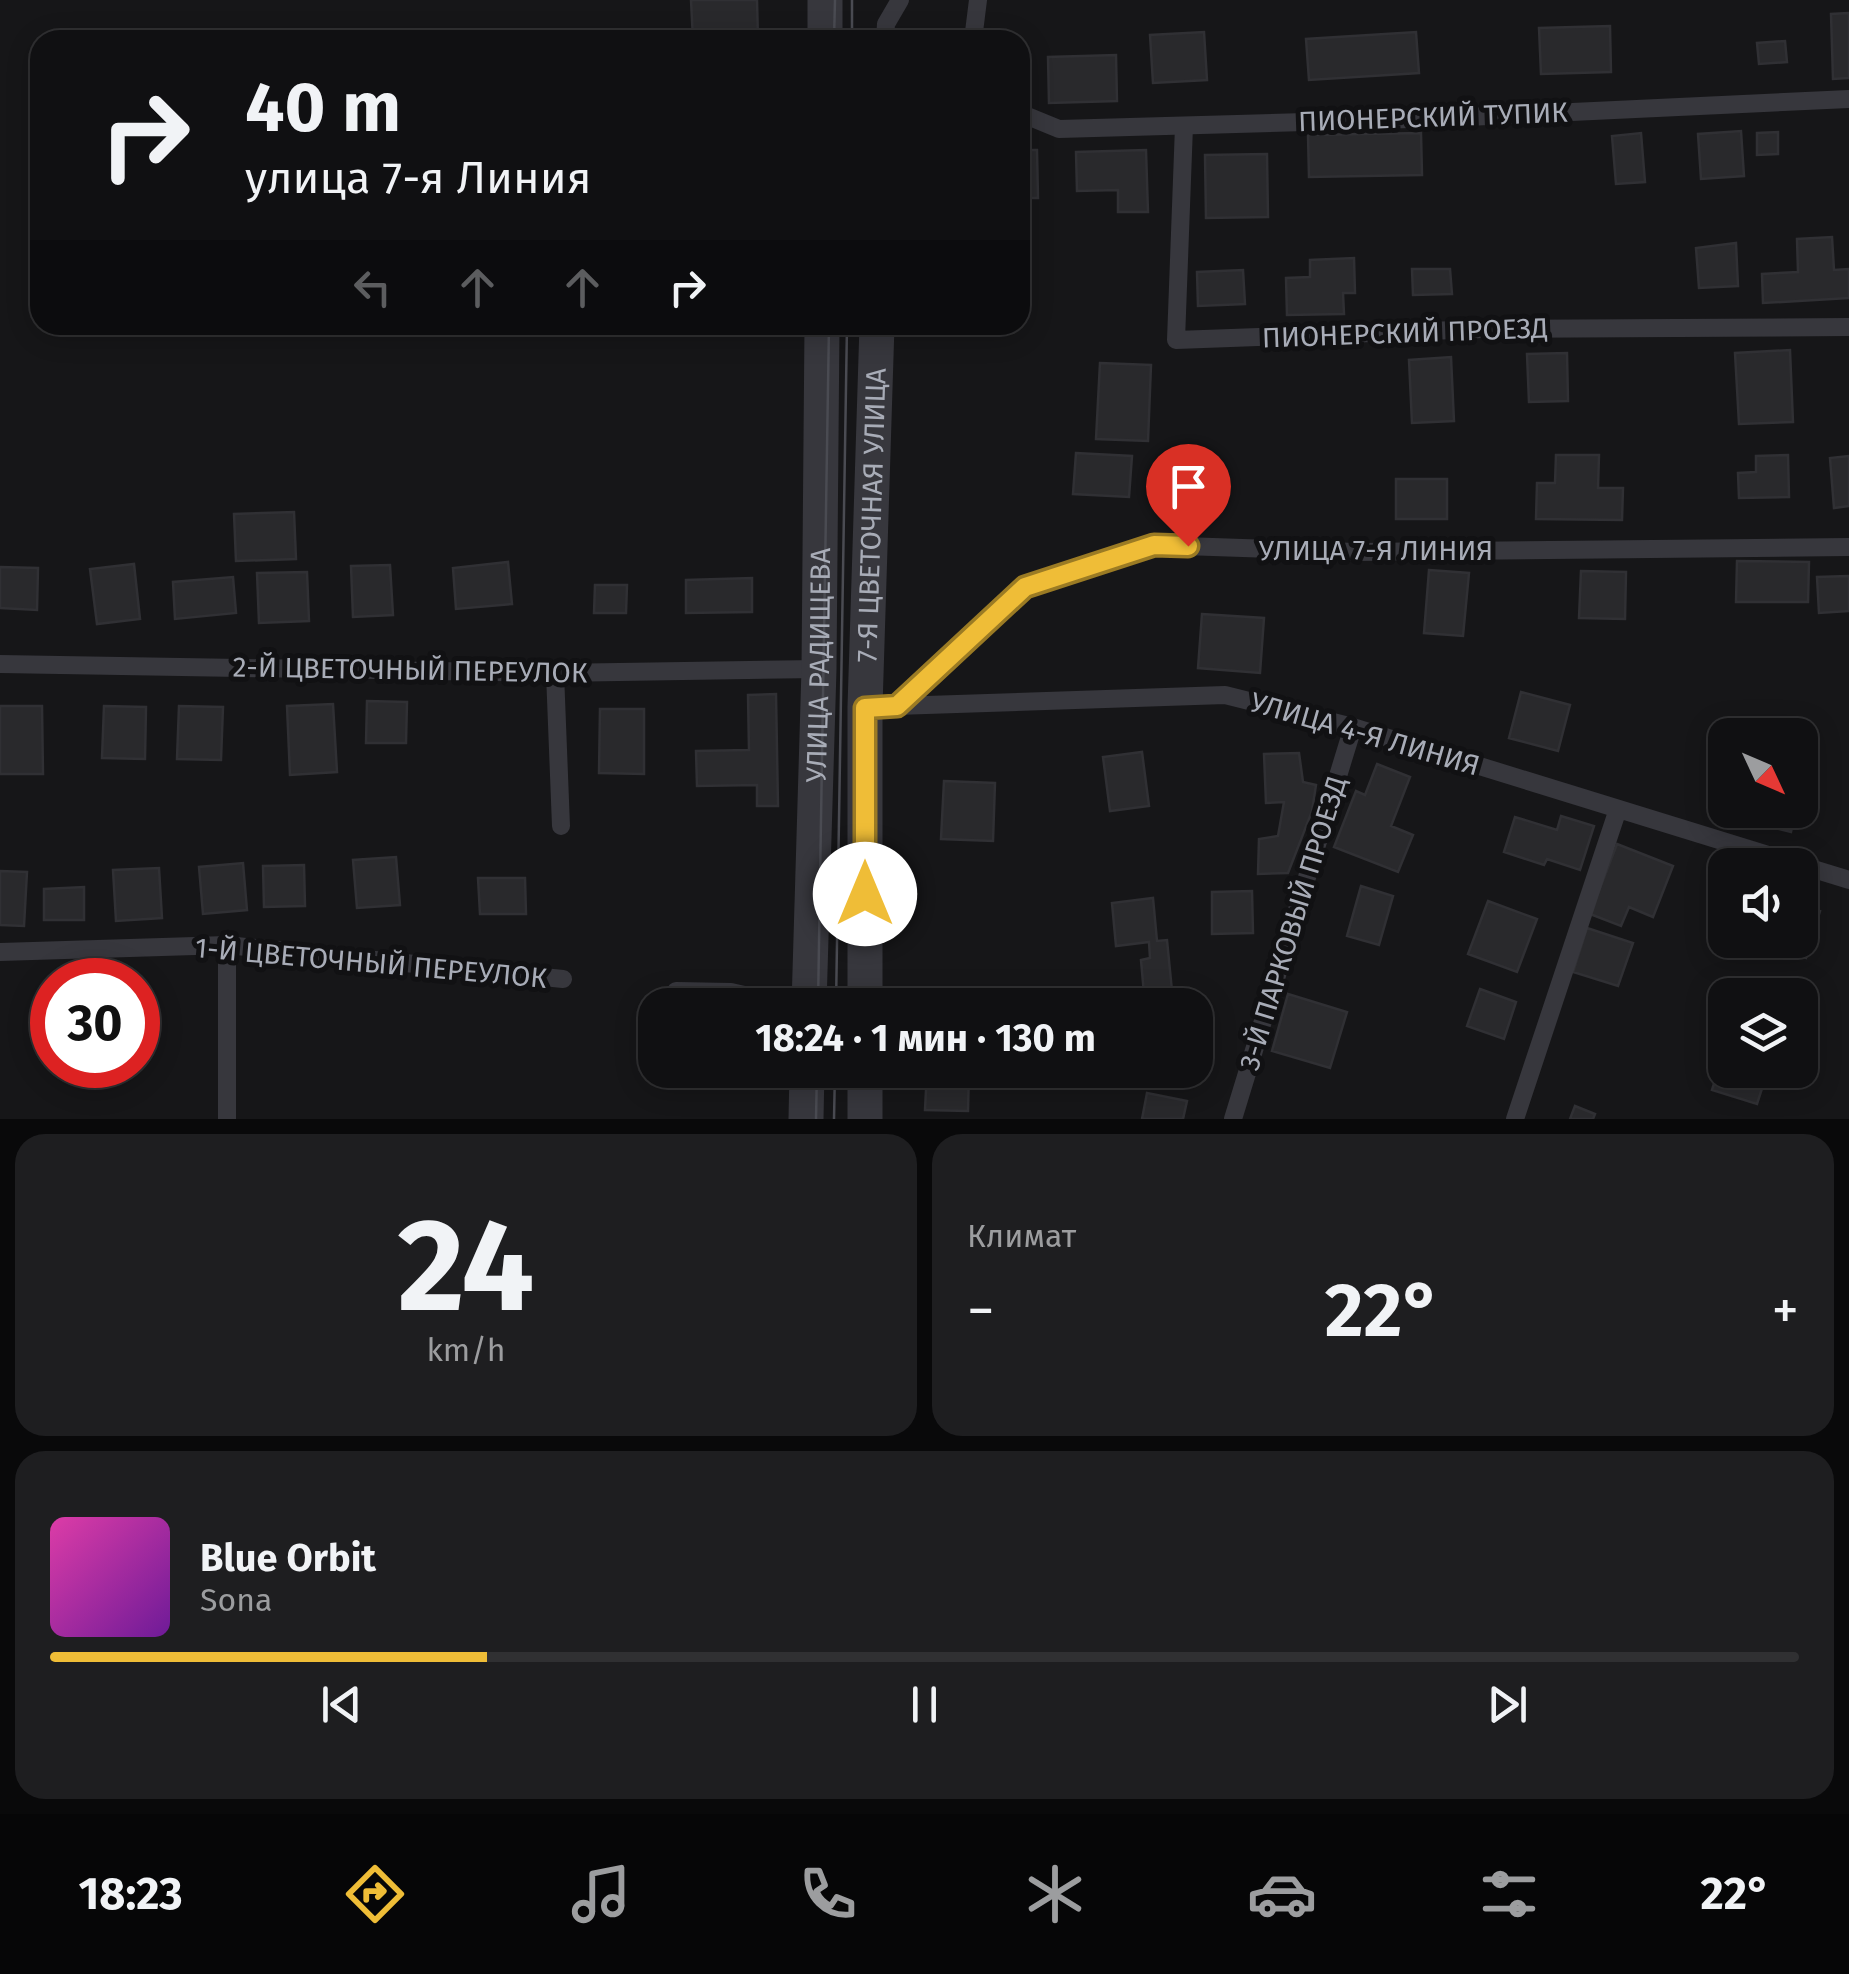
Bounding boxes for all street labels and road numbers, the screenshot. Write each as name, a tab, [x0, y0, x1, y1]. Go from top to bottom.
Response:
street label: ПИОНЕРСКИЙ ТУПИК	[1298, 96, 1569, 138]
street label: ПИОНЕРСКИЙ ПРОЕЗД	[1261, 312, 1549, 354]
street label: 7-Я ЦВЕТОЧНАЯ УЛИЦА	[850, 367, 892, 663]
street label: УЛИЦА 7-Я ЛИНИЯ	[1259, 534, 1493, 567]
street label: УЛИЦА РАДИЩЕВА	[799, 548, 837, 783]
street label: 2-Й ЦВЕТОЧНЫЙ ПЕРЕУЛОК	[232, 650, 588, 690]
street label: УЛИЦА 4-Я ЛИНИЯ	[1247, 685, 1483, 783]
street label: 3-Й ПАРКОВЫЙ ПРОЕЗД	[1233, 772, 1353, 1074]
street label: 1-Й ЦВЕТОЧНЫЙ ПЕРЕУЛОК	[194, 931, 549, 995]

